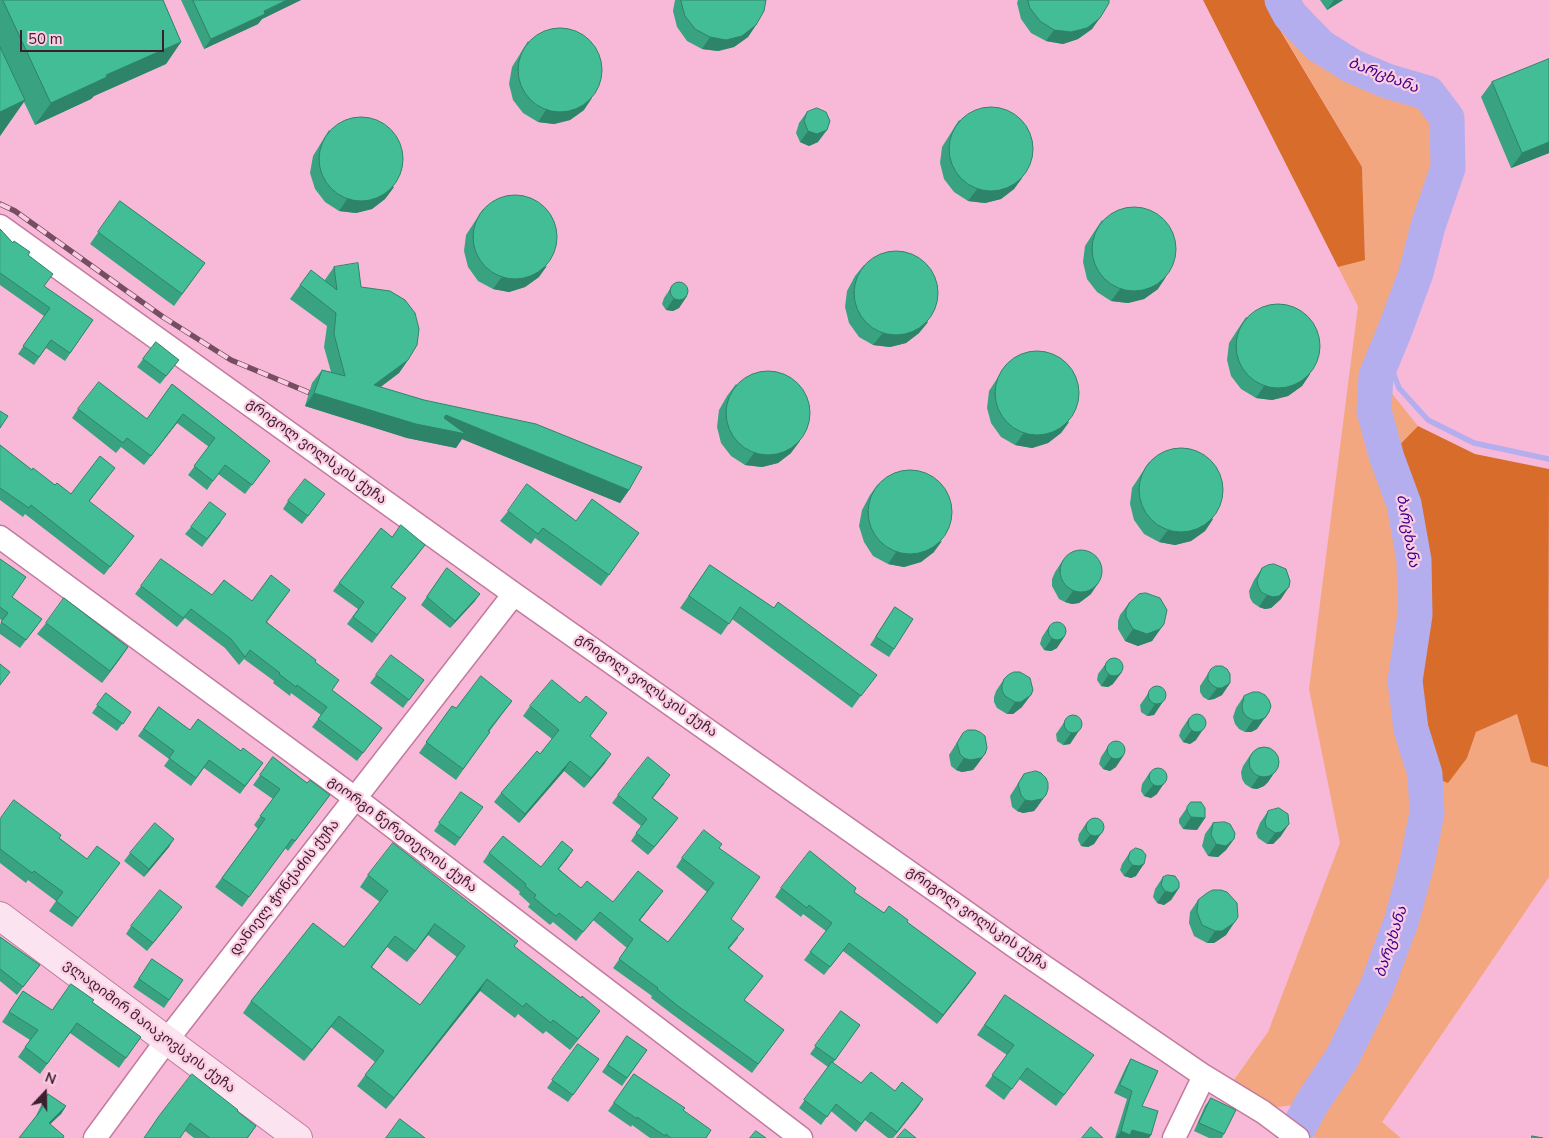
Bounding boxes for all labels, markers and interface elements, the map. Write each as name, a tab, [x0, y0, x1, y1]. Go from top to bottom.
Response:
scale bar	[22, 20, 166, 52]
text: 50 m	[28, 29, 63, 49]
water label: ბარცხანა	[1345, 54, 1421, 98]
street label: გრიგოლ ვოლსკის ქუჩა	[243, 396, 389, 508]
water label: ბარცხანა	[1392, 493, 1422, 569]
street label: გრიგოლ ვოლსკის ქუჩა	[572, 631, 720, 741]
street label: გიორგი წერეთელის ქუჩა	[324, 773, 480, 897]
street label: დანიელ ჭონქაძის ქუჩა	[227, 817, 343, 959]
street label: გრიგოლ ვოლსკის ქუჩა	[903, 864, 1051, 974]
water label: ბარცხანა	[1372, 904, 1412, 980]
street label: ვლადიმირ მაიაკოვსკის ქუჩა	[60, 957, 238, 1097]
north arrow	[20, 1068, 70, 1118]
text: N	[42, 1068, 59, 1089]

